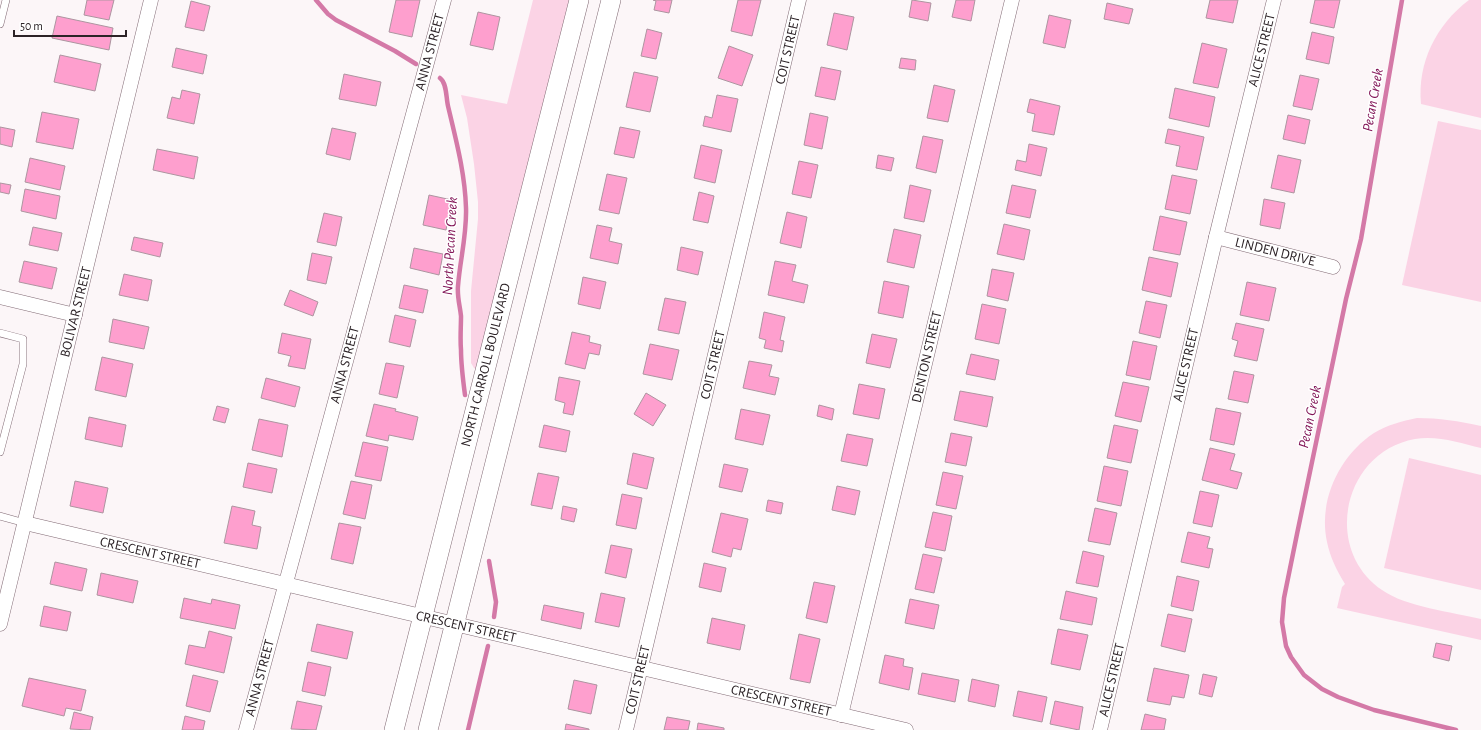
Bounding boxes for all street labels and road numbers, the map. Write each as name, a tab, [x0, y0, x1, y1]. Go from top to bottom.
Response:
street label: ANNA STREET	[413, 12, 447, 92]
street label: ALICE STREET	[1246, 12, 1278, 88]
street label: COIT STREET	[773, 14, 803, 86]
street label: LINDEN DRIVE	[1234, 235, 1317, 269]
street label: BOLIVAR STREET	[58, 265, 94, 359]
street label: NORTH CARROLL BOULEVARD	[459, 282, 513, 448]
street label: DENTON STREET	[910, 310, 944, 404]
street label: ANNA STREET	[328, 325, 362, 405]
street label: ALICE STREET	[1171, 327, 1201, 403]
street label: COIT STREET	[698, 329, 728, 401]
street label: CRESCENT STREET	[99, 535, 202, 571]
street label: CRESCENT STREET	[415, 609, 518, 645]
street label: ANNA STREET	[243, 638, 277, 718]
street label: ALICE STREET	[1097, 642, 1127, 718]
street label: COIT STREET	[623, 644, 653, 716]
street label: CRESCENT STREET	[730, 683, 833, 719]

